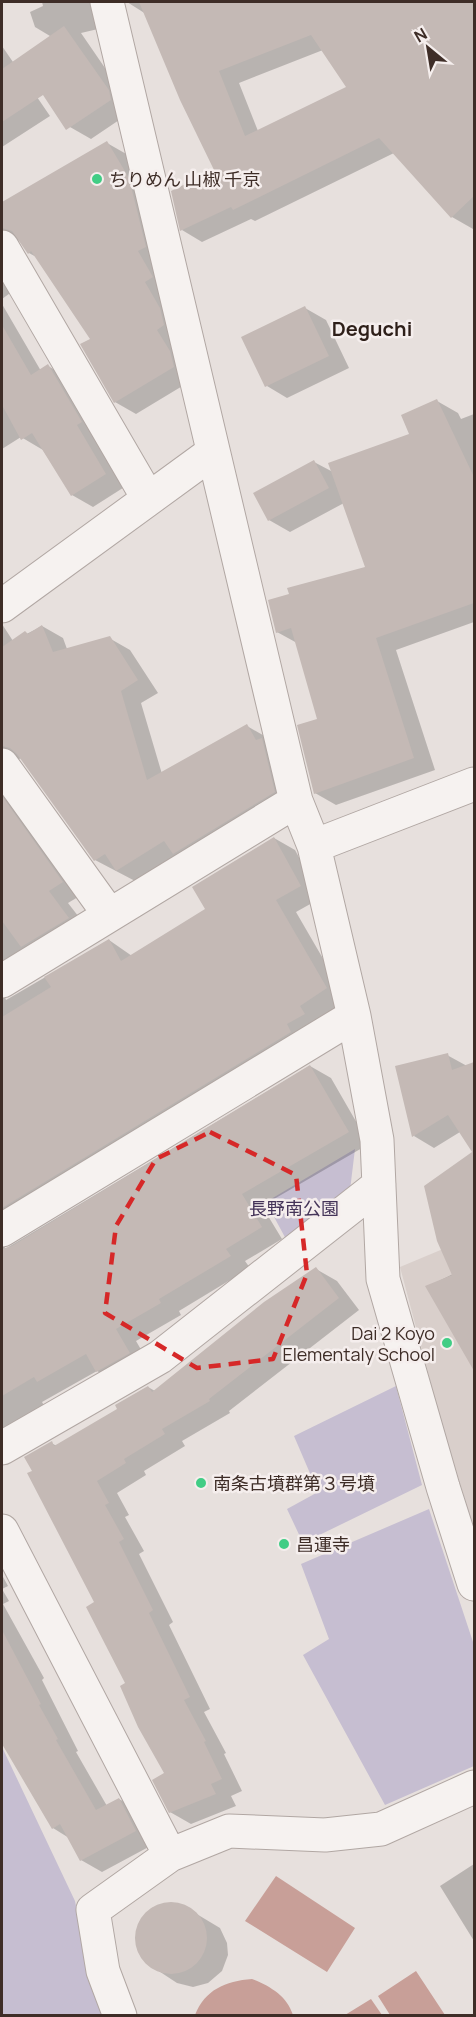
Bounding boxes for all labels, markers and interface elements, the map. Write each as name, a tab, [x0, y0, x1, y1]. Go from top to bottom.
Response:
north arrow	[398, 18, 458, 78]
text: N	[410, 23, 431, 47]
place label: ちりめん 山椒 千京	[109, 167, 260, 191]
marker: ちりめん 山椒 千京	[90, 172, 104, 186]
district label: Deguchi	[332, 315, 412, 342]
park label: 長野南公園	[249, 1196, 339, 1220]
place label: Dai 2 Koyo Elementaly School	[282, 1321, 435, 1366]
marker: Dai 2 Koyo Elementaly School	[440, 1336, 454, 1350]
place label: 南条古墳群第３号墳	[213, 1471, 375, 1495]
marker: 南条古墳群第３号墳	[194, 1476, 208, 1490]
place label: 昌運寺	[296, 1532, 350, 1556]
marker: 昌運寺	[277, 1537, 291, 1551]

